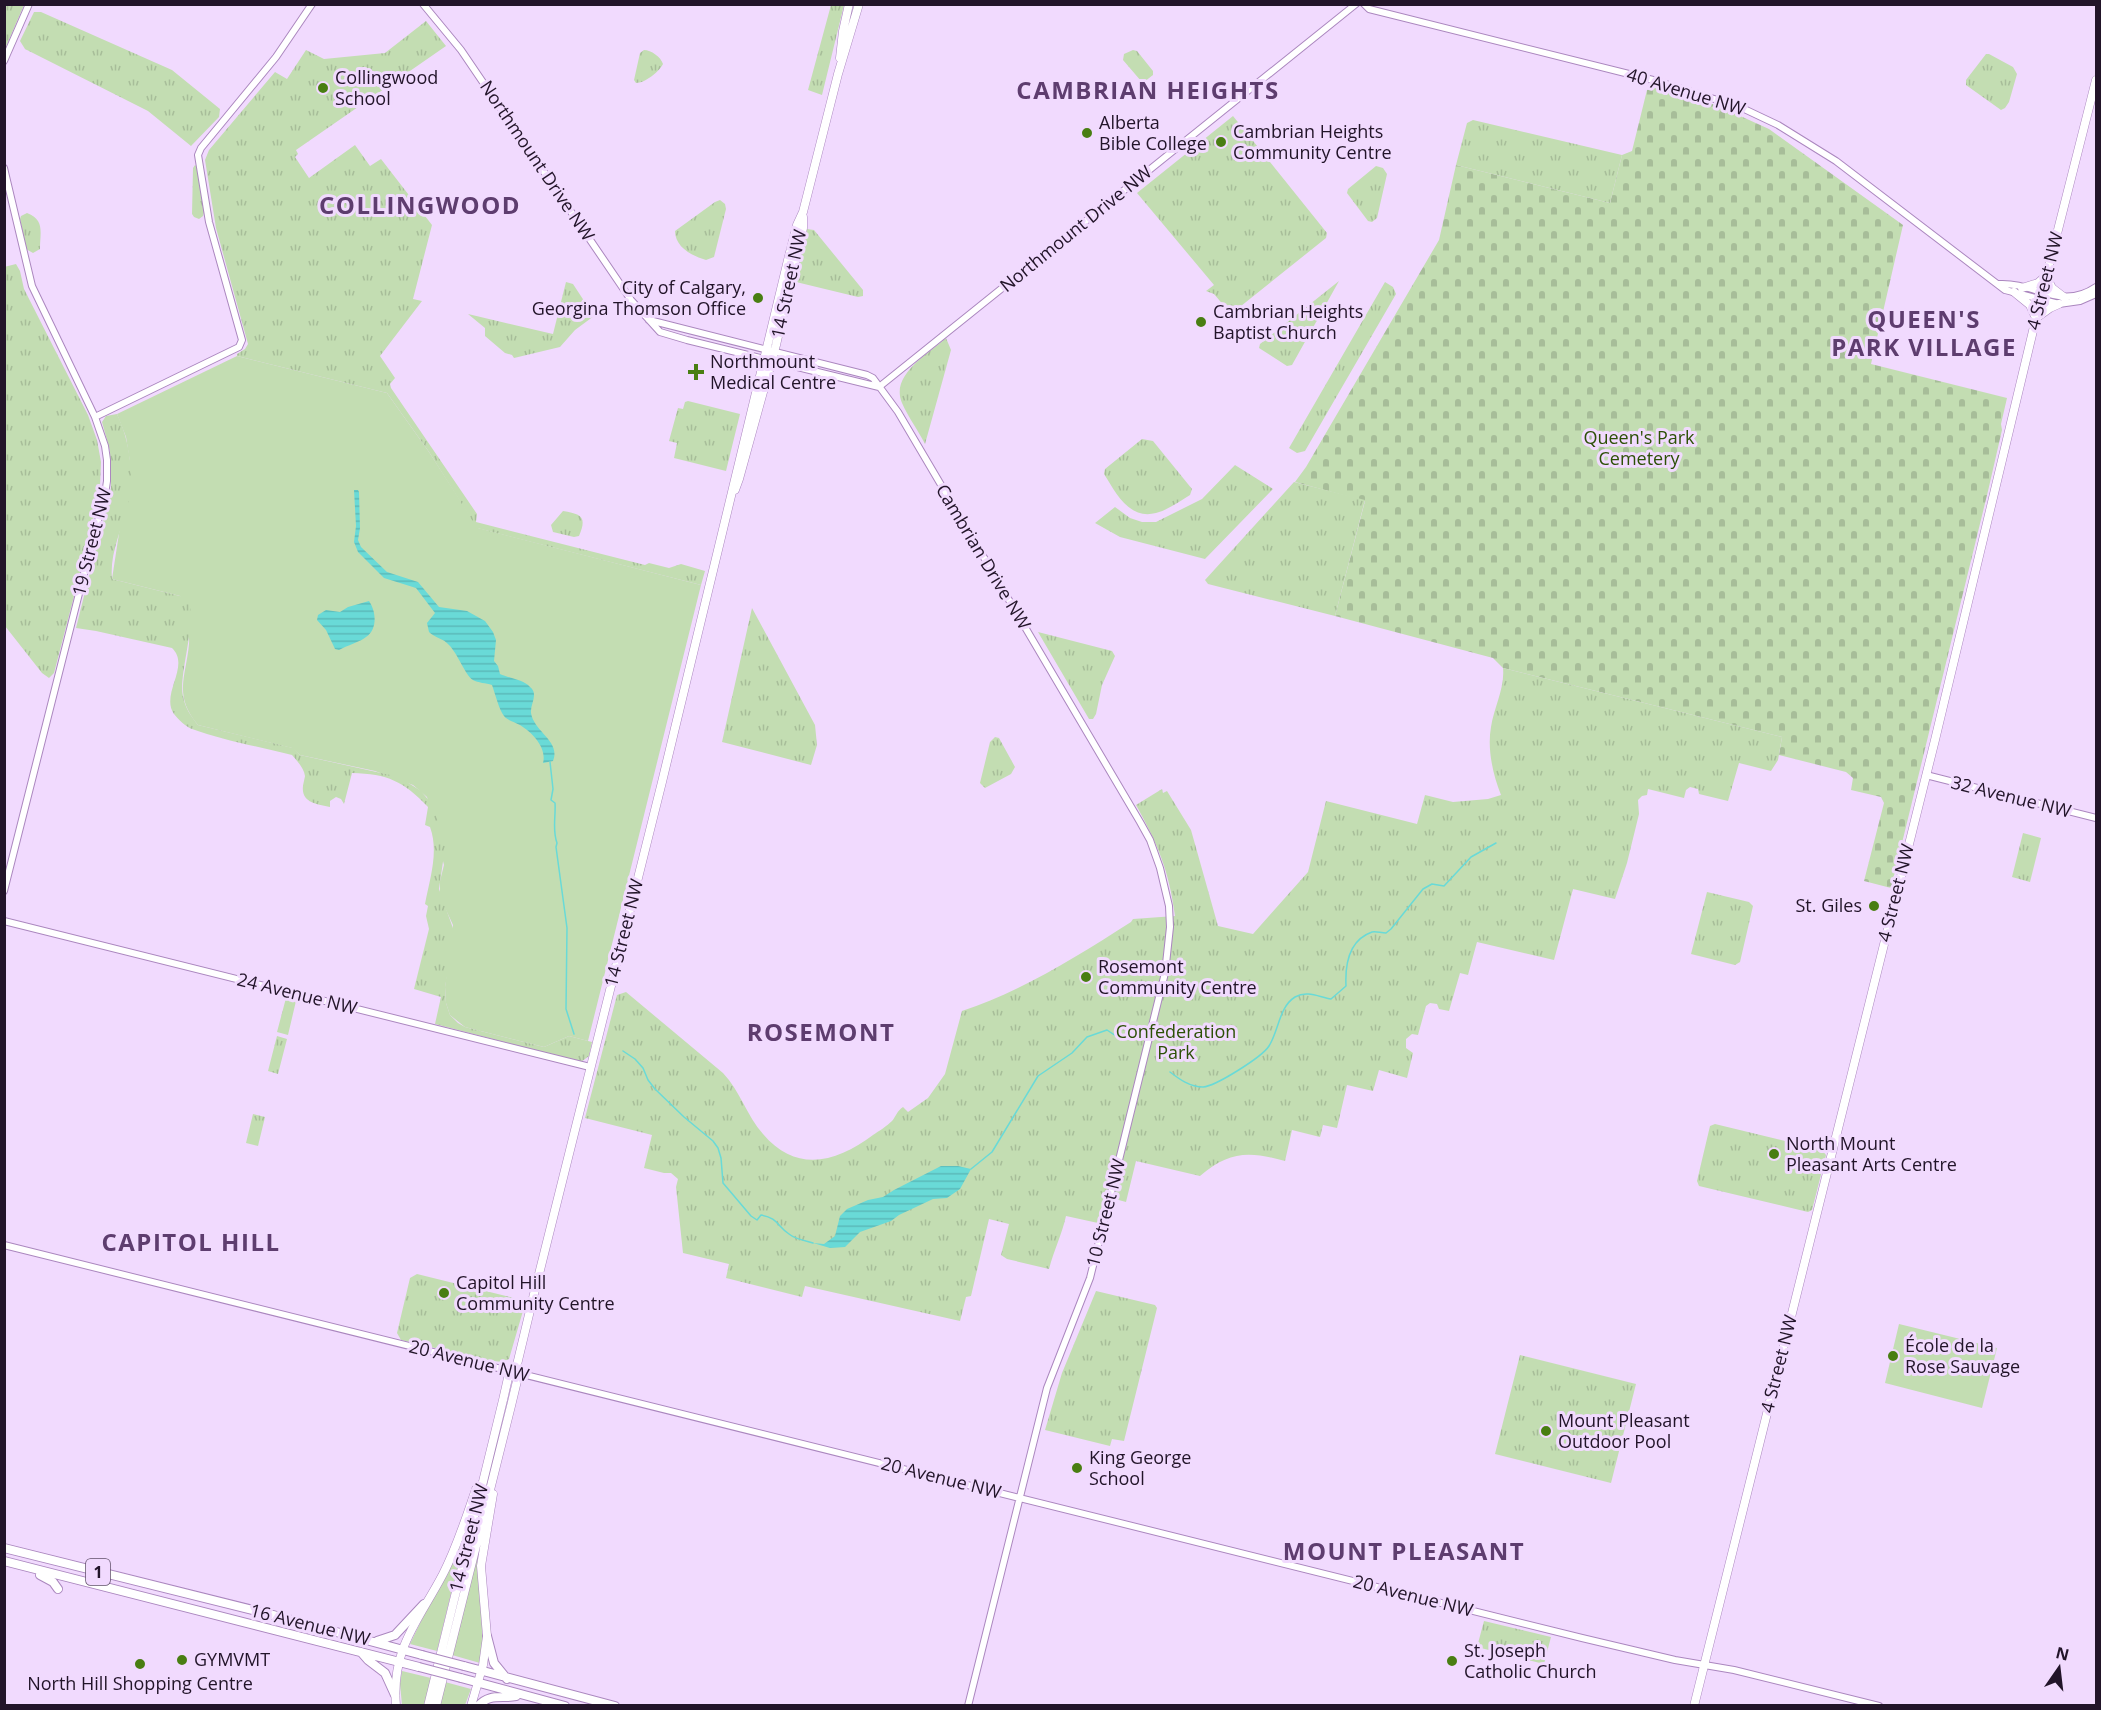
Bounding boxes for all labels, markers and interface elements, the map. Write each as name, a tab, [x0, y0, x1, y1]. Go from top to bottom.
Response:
street label: 40 Avenue NW	[1624, 62, 1749, 121]
place label: Collingwood School	[335, 65, 438, 110]
district label: CAMBRIAN HEIGHTS	[1016, 73, 1280, 106]
street label: Northmount Drive NW	[475, 75, 601, 246]
marker: Collingwood School	[316, 81, 330, 95]
place label: Alberta Bible College	[1099, 110, 1207, 155]
place label: Cambrian Heights Community Centre	[1233, 119, 1392, 164]
marker: Alberta Bible College	[1080, 126, 1094, 140]
marker: Cambrian Heights Community Centre	[1214, 135, 1228, 149]
street label: Northmount Drive NW	[994, 159, 1157, 297]
district label: COLLINGWOOD	[319, 188, 521, 221]
street label: 14 Street NW	[765, 227, 811, 340]
street label: 4 Street NW	[2020, 229, 2068, 332]
place label: City of Calgary, Georgina Thomson Office	[532, 275, 746, 320]
marker: City of Calgary, Georgina Thomson Office	[751, 291, 765, 305]
place label: Cambrian Heights Baptist Church	[1213, 299, 1363, 344]
district label: QUEEN'S PARK VILLAGE	[1831, 302, 2017, 363]
marker: Cambrian Heights Baptist Church	[1194, 315, 1208, 329]
place label: Northmount Medical Centre	[710, 349, 836, 394]
marker: Northmount Medical Centre	[687, 363, 705, 381]
park label: Queen's Park Cemetery	[1583, 425, 1695, 470]
street label: Cambrian Drive NW	[931, 479, 1037, 634]
street label: 19 Street NW	[66, 485, 116, 598]
street label: 32 Avenue NW	[1949, 770, 2074, 823]
street label: 4 Street NW	[1871, 841, 1919, 944]
street label: 14 Street NW	[598, 876, 648, 989]
place label: St. Giles	[1795, 893, 1862, 917]
marker: St. Giles	[1867, 899, 1881, 913]
place label: Rosemont Community Centre	[1098, 954, 1257, 999]
street label: 24 Avenue NW	[235, 967, 360, 1020]
marker: Rosemont Community Centre	[1079, 970, 1093, 984]
district label: ROSEMONT	[747, 1015, 895, 1048]
park label: Confederation Park	[1116, 1019, 1236, 1064]
place label: North Mount Pleasant Arts Centre	[1786, 1131, 1957, 1176]
marker: North Mount Pleasant Arts Centre	[1767, 1147, 1781, 1161]
street label: 10 Street NW	[1080, 1156, 1130, 1269]
district label: CAPITOL HILL	[101, 1225, 281, 1258]
place label: Capitol Hill Community Centre	[456, 1270, 615, 1315]
marker: Capitol Hill Community Centre	[437, 1286, 451, 1300]
street label: 4 Street NW	[1754, 1312, 1802, 1415]
place label: École de la Rose Sauvage	[1905, 1333, 2020, 1378]
street label: 20 Avenue NW	[407, 1334, 532, 1387]
marker: École de la Rose Sauvage	[1886, 1349, 1900, 1363]
place label: Mount Pleasant Outdoor Pool	[1558, 1408, 1690, 1453]
marker: Mount Pleasant Outdoor Pool	[1539, 1424, 1553, 1438]
place label: King George School	[1089, 1445, 1191, 1490]
street label: 20 Avenue NW	[879, 1451, 1004, 1504]
marker: King George School	[1070, 1461, 1084, 1475]
street label: 14 Street NW	[443, 1481, 493, 1594]
district label: MOUNT PLEASANT	[1283, 1534, 1525, 1567]
road number: 1	[86, 1559, 110, 1585]
street label: 20 Avenue NW	[1351, 1569, 1476, 1622]
street label: 16 Avenue NW	[248, 1598, 373, 1651]
place label: St. Joseph Catholic Church	[1464, 1638, 1596, 1683]
north arrow	[2029, 1638, 2089, 1698]
text: N	[2054, 1641, 2072, 1666]
place label: GYMVMT	[194, 1647, 270, 1671]
marker: GYMVMT	[175, 1653, 189, 1667]
marker: St. Joseph Catholic Church	[1445, 1654, 1459, 1668]
marker: North Hill Shopping Centre	[133, 1657, 147, 1671]
place label: North Hill Shopping Centre	[27, 1671, 253, 1695]

